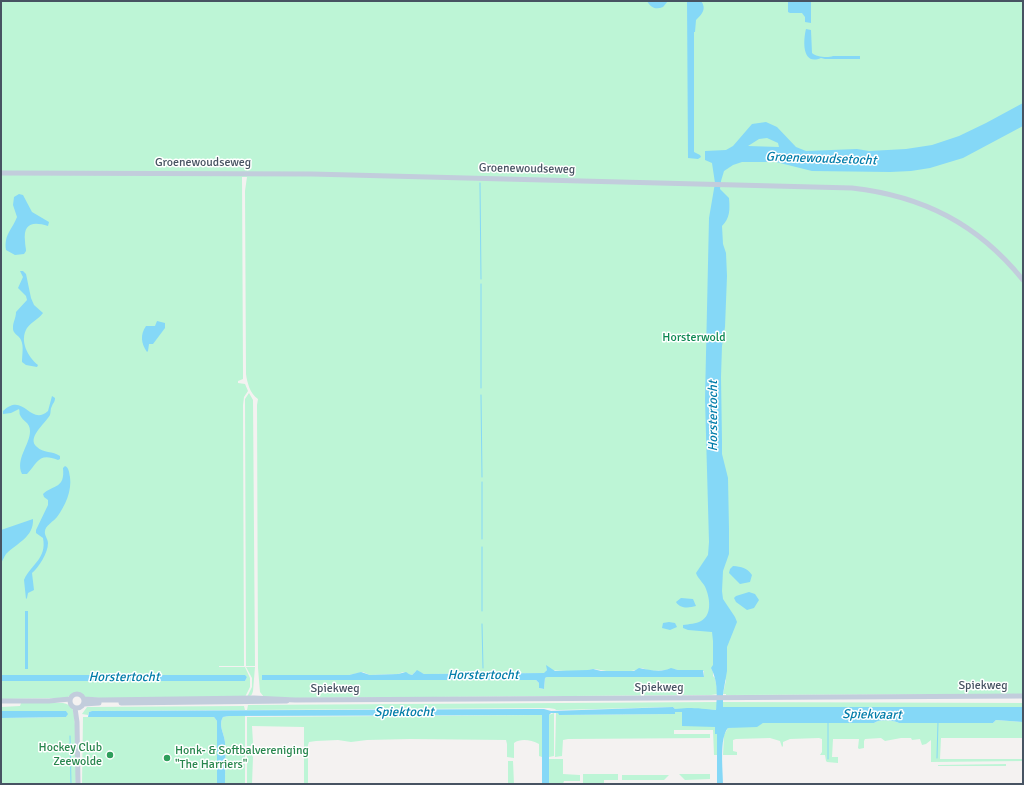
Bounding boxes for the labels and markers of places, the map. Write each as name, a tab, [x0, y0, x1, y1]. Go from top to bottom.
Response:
place label: Hockey Club Zeewolde	[39, 741, 102, 769]
place label: Honk- & Softbalvereniging "The Harriers"	[175, 744, 309, 772]
marker: Hockey Club Zeewolde	[105, 750, 115, 760]
marker: Honk- & Softbalvereniging "The Harriers"	[162, 753, 172, 763]

